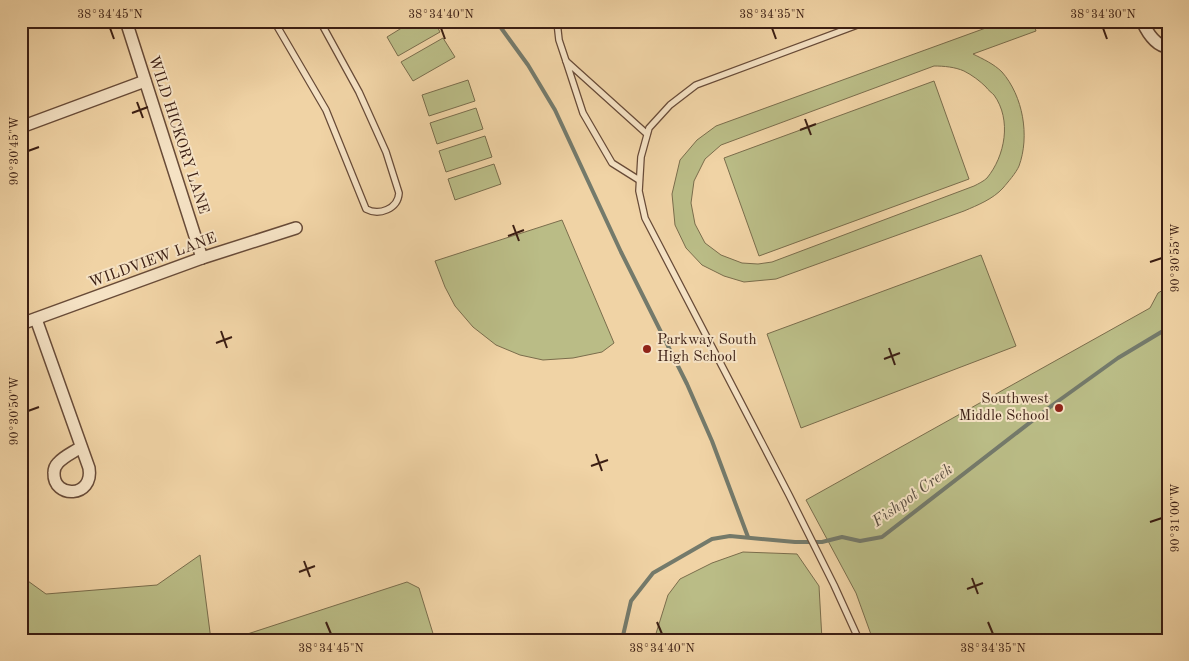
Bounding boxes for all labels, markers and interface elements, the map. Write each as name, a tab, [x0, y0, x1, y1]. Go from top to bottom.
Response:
text: 38°34'45"N	[77, 8, 143, 21]
text: 38°34'35"N	[739, 8, 805, 21]
text: 38°34'40"N	[408, 9, 474, 21]
text: 38°34'30"N	[1070, 9, 1136, 21]
street label: WILD HICKORY LANE	[145, 54, 211, 216]
text: 90°30'45"W	[8, 116, 21, 186]
text: 90°30'55"W	[1169, 223, 1182, 293]
street label: WILDVIEW LANE	[87, 231, 219, 291]
place label: Parkway South High School	[657, 333, 757, 365]
marker: Parkway South High School	[641, 343, 653, 355]
text: 90°30'50"W	[8, 376, 21, 446]
place label: Southwest Middle School	[959, 392, 1049, 424]
marker: Southwest Middle School	[1053, 402, 1065, 414]
water label: Fishpot Creek	[869, 461, 956, 531]
text: 90°31'00"W	[1170, 483, 1182, 553]
text: 38°34'45"N	[298, 642, 364, 655]
text: 38°34'35"N	[960, 642, 1026, 655]
text: 38°34'40"N	[629, 643, 695, 655]

